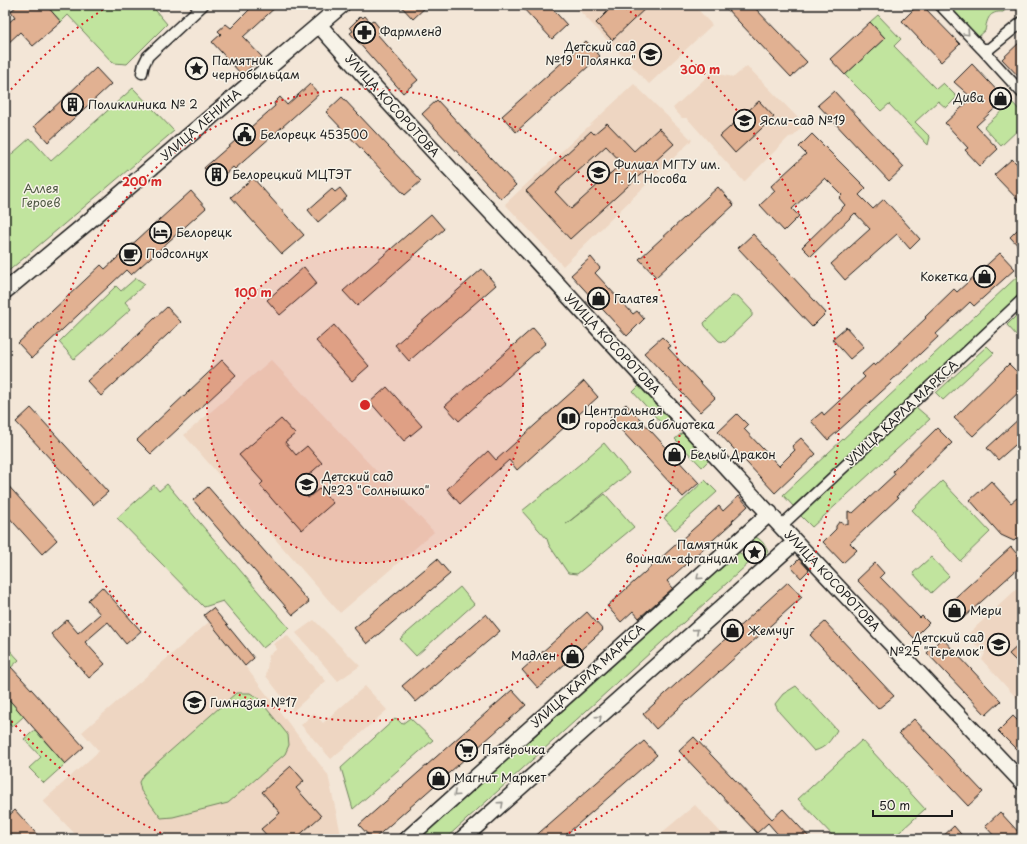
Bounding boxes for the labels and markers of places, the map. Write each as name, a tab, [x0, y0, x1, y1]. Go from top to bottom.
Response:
pharmacy icon: Фармленд	[352, 19, 378, 45]
place label: Фармленд	[380, 22, 442, 40]
place label: Детский сад №19 "Полянка"	[545, 37, 636, 69]
school or university icon: Детский сад №19 "Полянка"	[638, 41, 664, 67]
place label: Памятник чернобыльцам	[212, 51, 300, 83]
place icon: Памятник чернобыльцам	[184, 55, 210, 81]
shop icon: Дива	[987, 85, 1013, 111]
place label: Дива	[952, 88, 984, 106]
building icon: Поликлиника № 2	[59, 92, 85, 118]
place label: Поликлиника № 2	[88, 95, 198, 113]
school or university icon: Ясли-сад №19	[732, 108, 758, 134]
place label: Ясли-сад №19	[760, 111, 845, 129]
public building icon: Белорецк 453500	[231, 122, 257, 148]
place label: Белорецк 453500	[260, 125, 368, 143]
place label: Филиал МГТУ им. Г. И. Носова	[614, 155, 720, 187]
school or university icon: Филиал МГТУ им. Г. И. Носова	[586, 159, 612, 185]
building icon: Белорецкий МЦТЭТ	[204, 162, 230, 188]
place label: Белорецкий МЦТЭТ	[232, 165, 352, 183]
hotel icon: Белорецк	[148, 220, 174, 246]
place label: Белорецк	[176, 223, 233, 241]
cafe icon: Подсолнух	[117, 241, 143, 267]
place label: Подсолнух	[146, 244, 208, 262]
shop icon: Кокетка	[971, 264, 997, 290]
place label: Кокетка	[920, 267, 968, 285]
shop icon: Галатея	[586, 286, 612, 312]
place label: Галатея	[614, 289, 658, 307]
centre of rings	[358, 398, 372, 412]
place label: Центральная городская библиотека	[584, 401, 715, 433]
library icon: Центральная городская библиотека	[555, 405, 581, 431]
shop icon: Белый Дракон	[661, 442, 687, 468]
place label: Белый Дракон	[690, 445, 776, 463]
place label: Детский сад №23 "Солнышко"	[321, 467, 429, 499]
school or university icon: Детский сад №23 "Солнышко"	[294, 471, 320, 497]
place label: Памятник воинам-афганцам	[626, 535, 739, 567]
place icon: Памятник воинам-афганцам	[741, 539, 767, 565]
shop icon: Мери	[942, 598, 968, 624]
place label: Мери	[970, 601, 1002, 619]
shop icon: Жемчуг	[719, 618, 745, 644]
place label: Жемчуг	[748, 621, 795, 639]
place label: Детский сад №25 "Теремок"	[889, 628, 984, 660]
school or university icon: Детский сад №25 "Теремок"	[986, 632, 1012, 658]
shop icon: Мадлен	[559, 643, 585, 669]
place label: Мадлен	[511, 646, 556, 664]
school or university icon: Гимназия №17	[181, 690, 207, 716]
place label: Гимназия №17	[210, 693, 298, 711]
supermarket icon: Пятёрочка	[453, 737, 479, 763]
place label: Пятёрочка	[482, 740, 546, 758]
shop icon: Магнит Маркет	[425, 765, 451, 791]
place label: Магнит Маркет	[454, 768, 546, 786]

